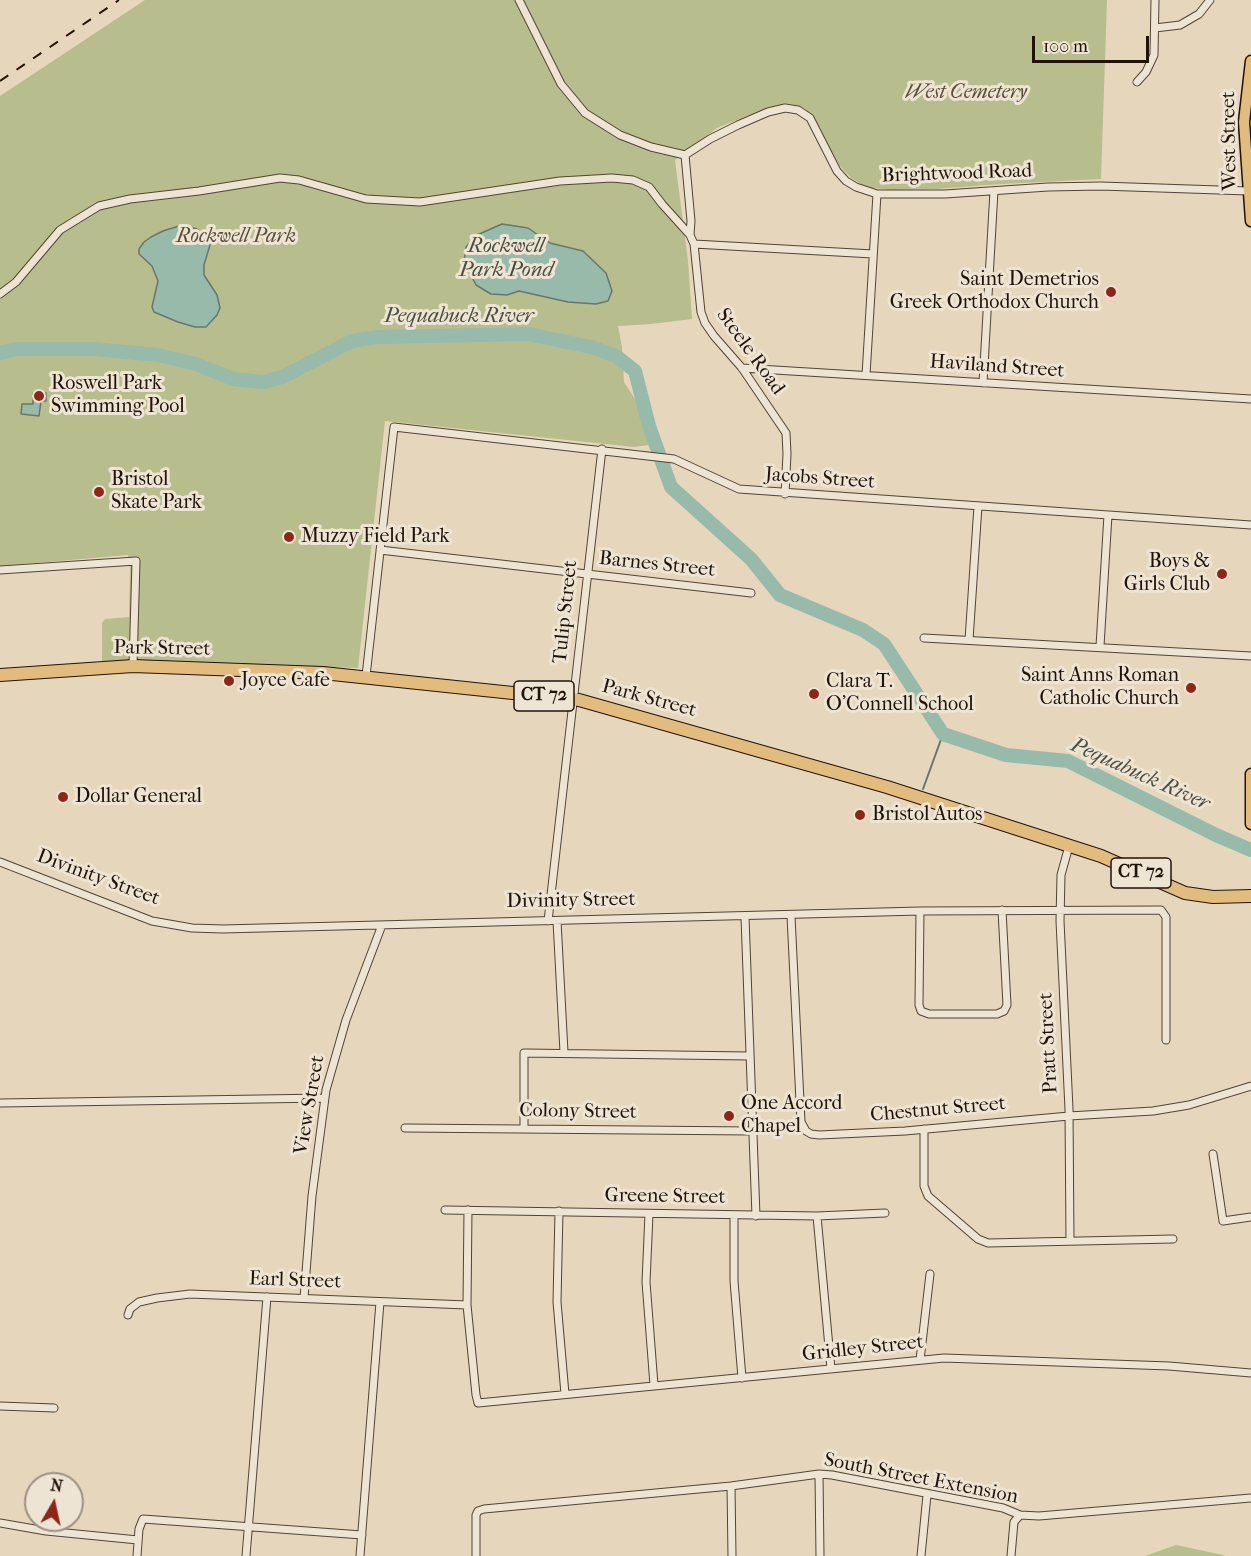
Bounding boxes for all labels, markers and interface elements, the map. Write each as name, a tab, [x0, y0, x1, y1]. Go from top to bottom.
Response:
scale bar	[1035, 24, 1152, 62]
text: 100 m	[1043, 36, 1088, 57]
park label: West Cemetery	[905, 81, 1027, 105]
street label: West Street	[1217, 91, 1243, 191]
street label: Brightwood Road	[881, 159, 1033, 189]
park label: Rockwell Park	[176, 225, 296, 249]
water label: Rockwell Park Pond	[459, 234, 553, 284]
place label: Saint Demetrios Greek Orthodox Church	[890, 268, 1099, 315]
marker: Saint Demetrios Greek Orthodox Church	[1104, 285, 1118, 299]
water label: Pequabuck River	[384, 304, 534, 330]
street label: Steele Road	[711, 304, 789, 400]
street label: Haviland Street	[929, 350, 1065, 384]
place label: Roswell Park Swimming Pool	[51, 372, 185, 419]
marker: Roswell Park Swimming Pool	[32, 389, 46, 403]
street label: Jacobs Street	[764, 463, 876, 495]
place label: Bristol Skate Park	[111, 468, 202, 515]
marker: Bristol Skate Park	[92, 485, 106, 499]
place label: Muzzy Field Park	[301, 525, 450, 549]
marker: Muzzy Field Park	[282, 530, 296, 544]
street label: Barnes Street	[598, 547, 716, 583]
place label: Boys & Girls Club	[1124, 550, 1210, 597]
street label: Tulip Street	[549, 559, 583, 665]
marker: Boys & Girls Club	[1215, 567, 1229, 581]
street label: Park Street	[113, 636, 211, 662]
place label: Saint Anns Roman Catholic Church	[1021, 664, 1179, 711]
place label: Joyce Cafe	[241, 669, 330, 693]
place label: Clara T. O'Connell School	[826, 670, 974, 717]
marker: Joyce Cafe	[222, 674, 236, 688]
street label: Park Street	[599, 675, 699, 723]
road number: CT 72	[514, 681, 574, 711]
marker: Saint Anns Roman Catholic Church	[1184, 681, 1198, 695]
marker: Clara T. O'Connell School	[807, 687, 821, 701]
water label: Pequabuck River	[1067, 733, 1213, 817]
place label: Dollar General	[75, 785, 202, 809]
marker: Dollar General	[56, 790, 70, 804]
place label: Bristol Autos	[872, 803, 982, 827]
marker: Bristol Autos	[853, 808, 867, 822]
street label: Divinity Street	[33, 845, 163, 911]
road number: CT 72	[1111, 858, 1171, 888]
street label: Divinity Street	[506, 888, 636, 914]
street label: Pratt Street	[1034, 992, 1064, 1094]
street label: View Street	[289, 1053, 331, 1157]
place label: One Accord Chapel	[741, 1092, 842, 1139]
street label: Chestnut Street	[869, 1092, 1007, 1128]
street label: Colony Street	[519, 1099, 637, 1125]
marker: One Accord Chapel	[722, 1109, 736, 1123]
street label: Greene Street	[604, 1184, 726, 1210]
street label: Earl Street	[248, 1267, 342, 1295]
street label: Gridley Street	[801, 1331, 925, 1367]
street label: South Street Extension	[822, 1448, 1020, 1510]
north arrow	[24, 1472, 84, 1532]
text: N	[49, 1475, 64, 1496]

